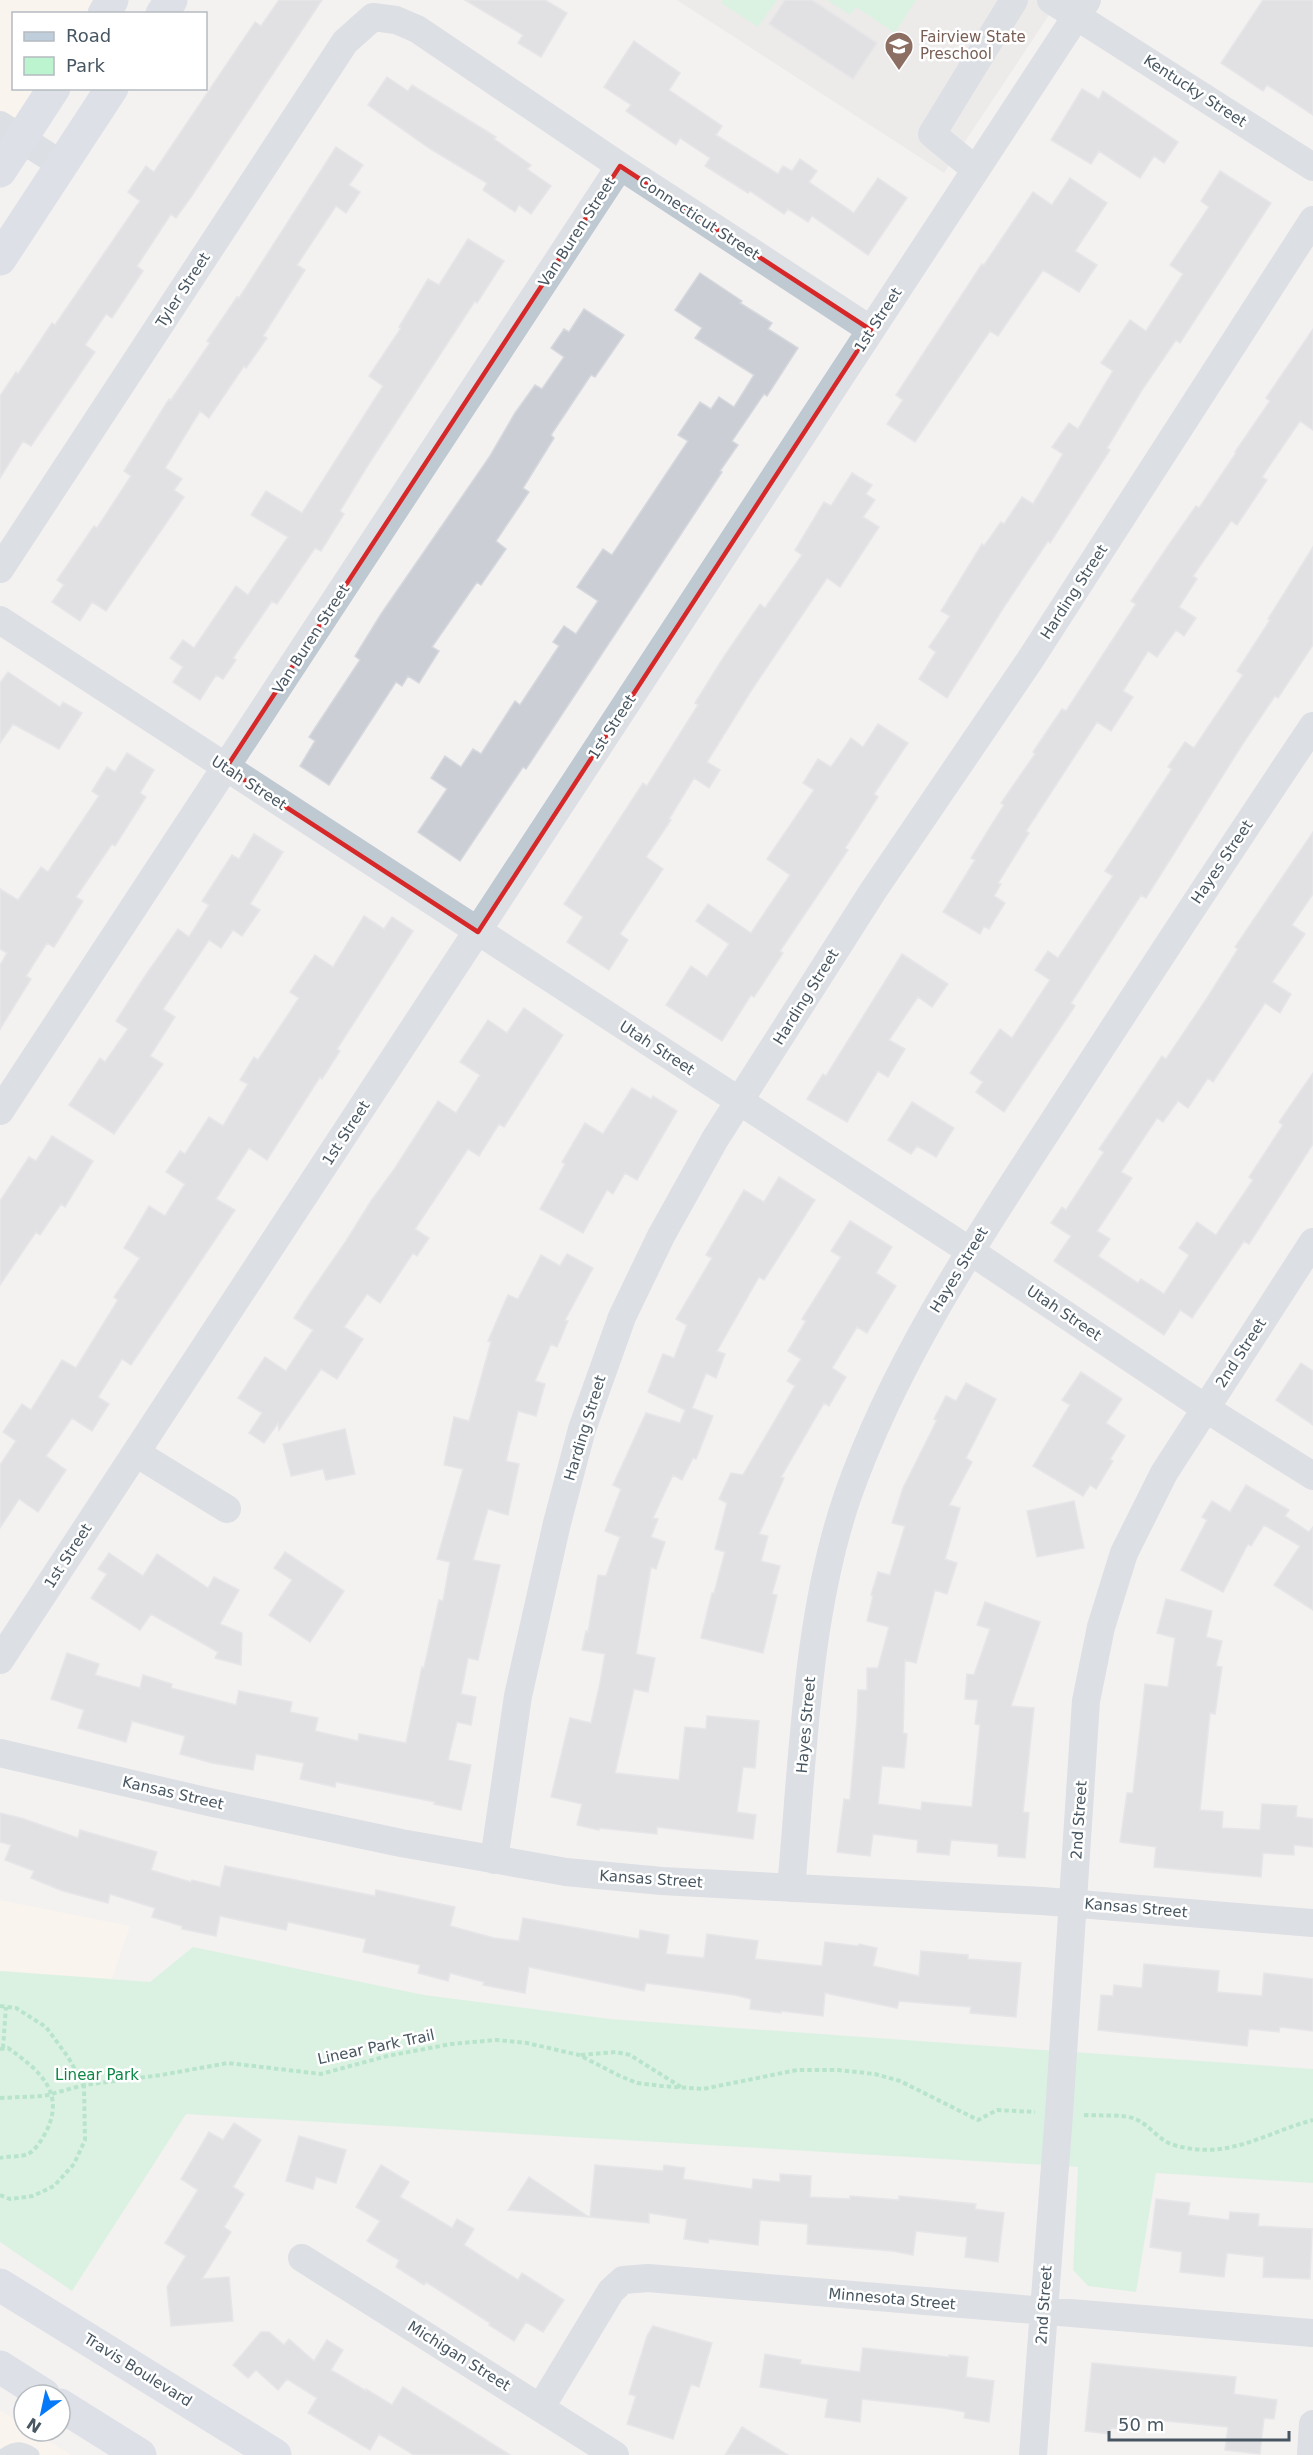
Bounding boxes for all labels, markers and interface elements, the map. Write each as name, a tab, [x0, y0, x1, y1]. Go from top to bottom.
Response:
legend	[12, 12, 207, 90]
text: Road	[66, 25, 111, 46]
place label: Fairview State Preschool	[920, 28, 1026, 63]
school or university icon: Fairview State Preschool	[883, 30, 915, 72]
street label: Kentucky Street	[1140, 51, 1250, 131]
text: Park	[66, 55, 105, 76]
street label: Connecticut Street	[635, 172, 763, 264]
street label: Van Buren Street	[535, 174, 619, 290]
street label: Tyler Street	[152, 249, 214, 332]
street label: 1st Street	[850, 284, 906, 356]
street label: Harding Street	[1037, 541, 1111, 643]
street label: Van Buren Street	[269, 581, 353, 697]
street label: 1st Street	[584, 691, 640, 763]
street label: Utah Street	[208, 752, 290, 814]
street label: Hayes Street	[1187, 817, 1257, 907]
street label: Harding Street	[769, 946, 843, 1048]
street label: Utah Street	[616, 1017, 698, 1079]
street label: 1st Street	[318, 1097, 374, 1169]
street label: Hayes Street	[926, 1224, 992, 1316]
street label: Utah Street	[1023, 1282, 1105, 1345]
street label: 2nd Street	[1212, 1315, 1270, 1391]
street label: Harding Street	[560, 1373, 610, 1483]
street label: 1st Street	[40, 1520, 96, 1592]
street label: Hayes Street	[793, 1676, 819, 1774]
street label: Kansas Street	[121, 1773, 226, 1813]
street label: 2nd Street	[1067, 1780, 1091, 1860]
street label: Kansas Street	[599, 1866, 703, 1892]
street label: Kansas Street	[1084, 1895, 1188, 1921]
street label: Linear Park Trail	[316, 2026, 436, 2068]
park label: Linear Park	[55, 2066, 139, 2084]
street label: 2nd Street	[1032, 2265, 1056, 2345]
street label: Minnesota Street	[828, 2284, 957, 2314]
street label: Michigan Street	[404, 2317, 514, 2395]
street label: Travis Boulevard	[80, 2329, 195, 2410]
north arrow	[12, 2383, 72, 2443]
scale bar	[1109, 2404, 1289, 2442]
text: N	[23, 2414, 45, 2437]
text: 50 m	[1118, 2414, 1164, 2435]

